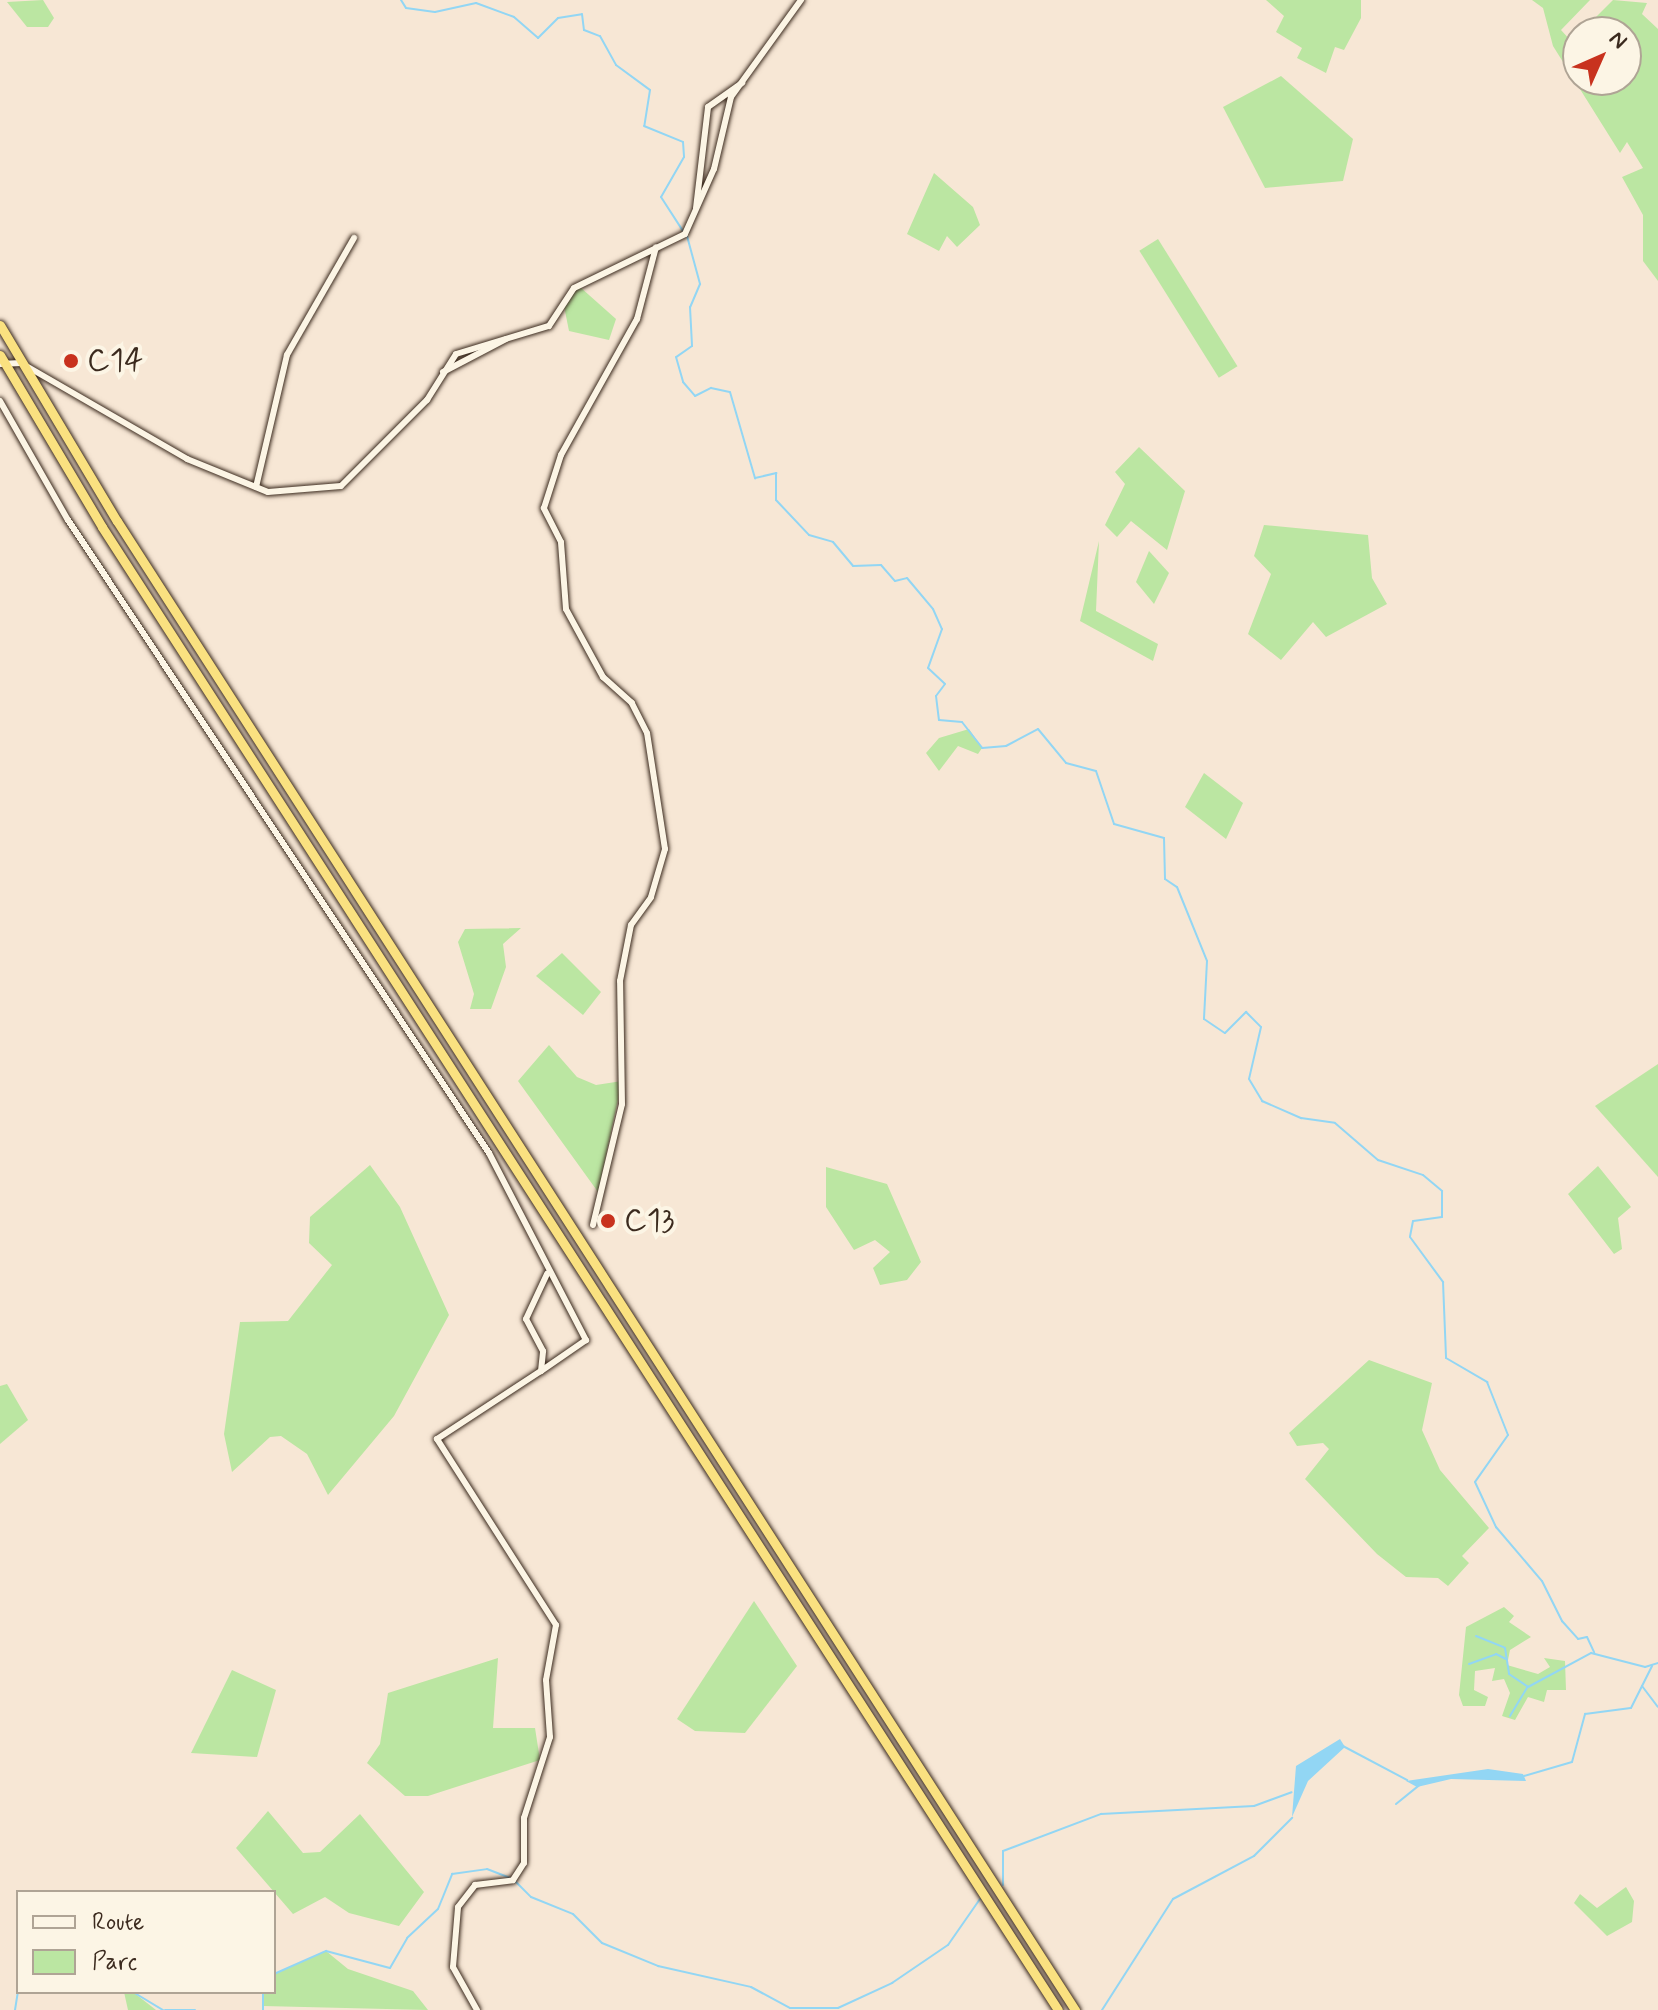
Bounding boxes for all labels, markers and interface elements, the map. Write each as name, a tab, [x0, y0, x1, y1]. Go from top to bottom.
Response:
north arrow	[1562, 16, 1642, 96]
text: N	[1602, 25, 1633, 56]
place label: C14	[87, 342, 143, 380]
marker: C14	[62, 352, 80, 370]
place label: C13	[624, 1202, 675, 1240]
marker: C13	[599, 1212, 617, 1230]
legend	[16, 1890, 276, 1994]
text: Route	[92, 1907, 144, 1938]
text: Parc	[92, 1947, 137, 1978]

